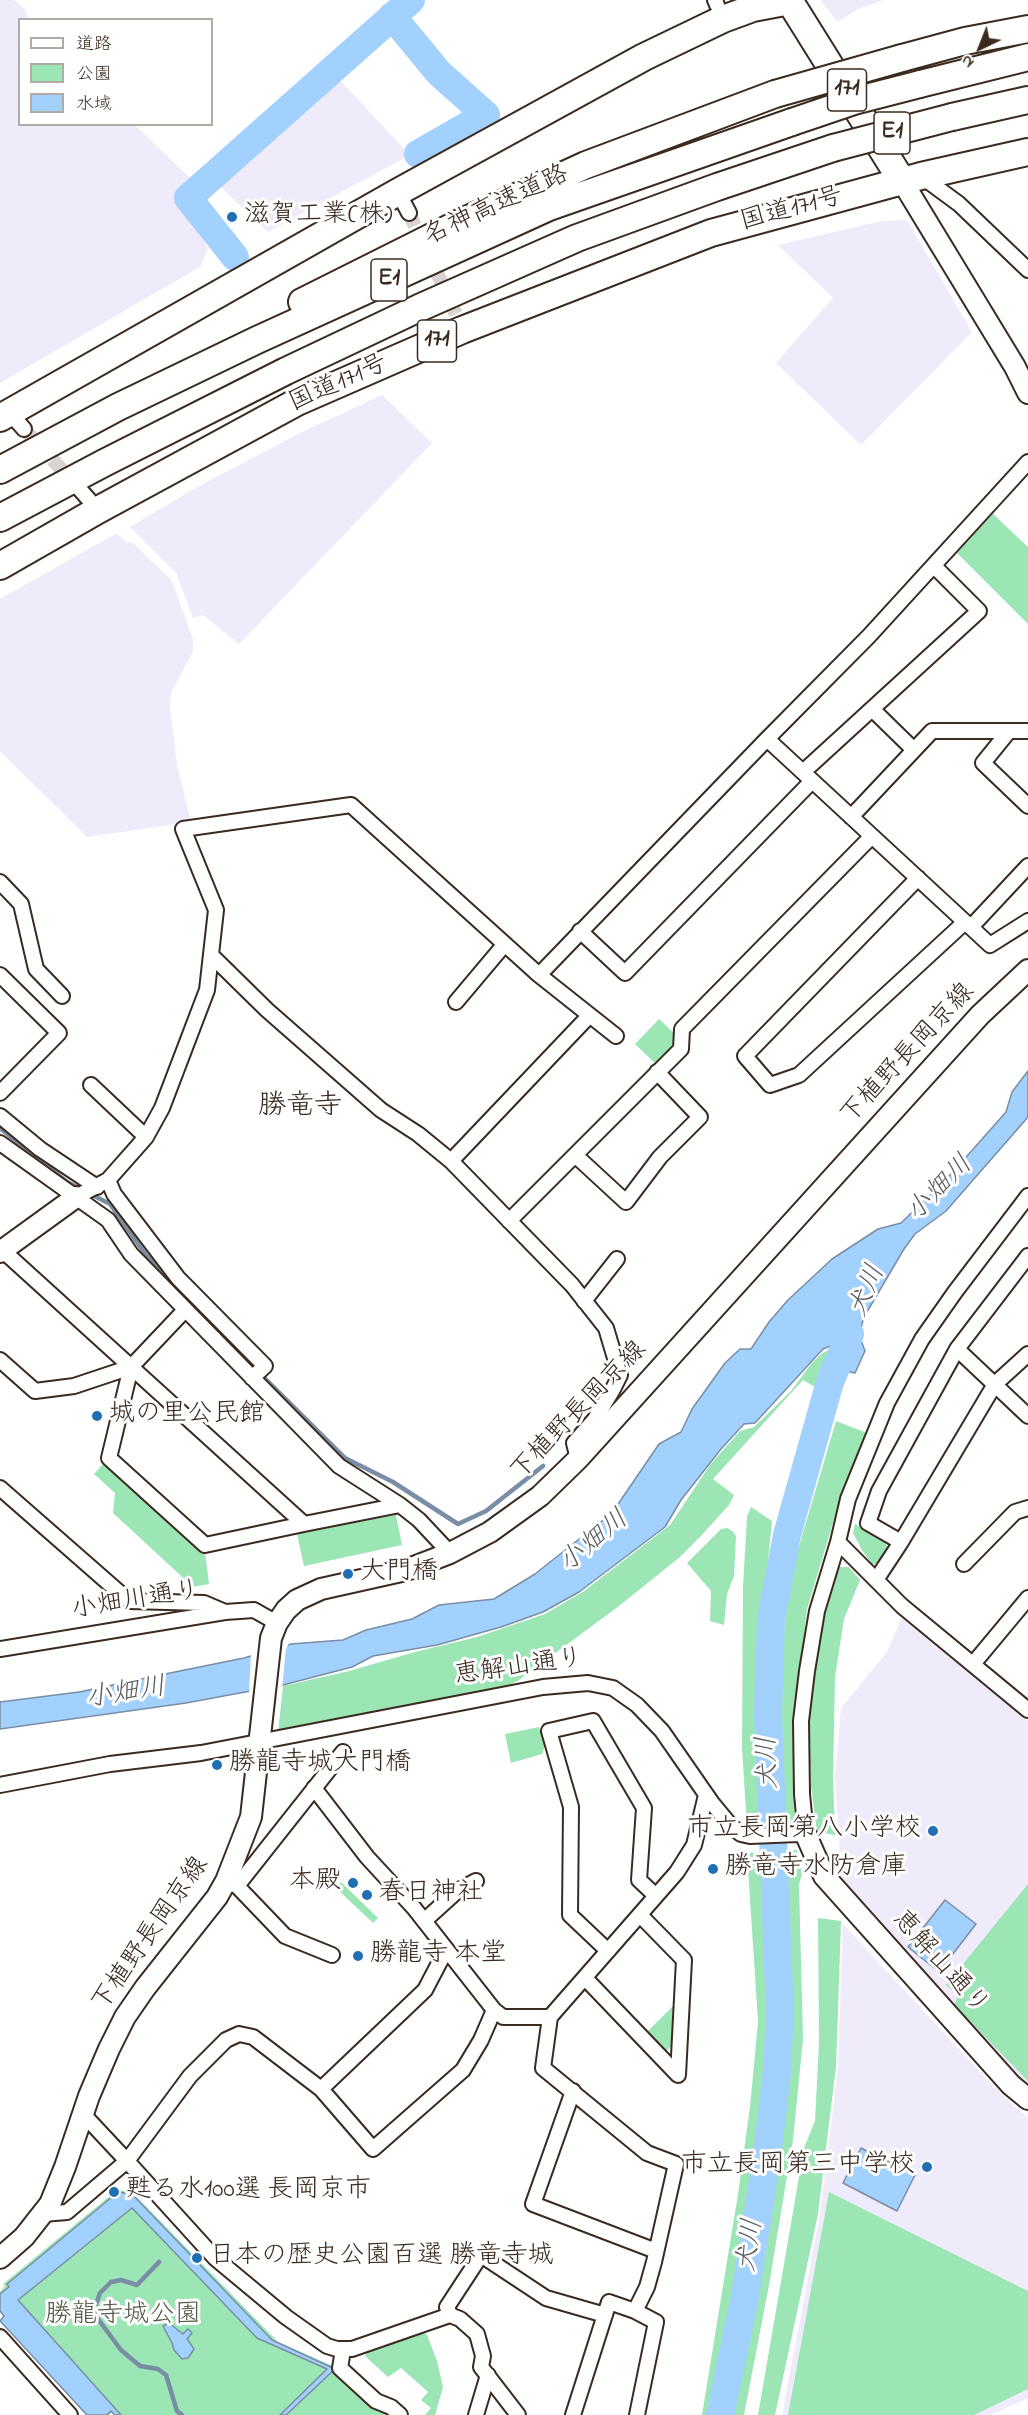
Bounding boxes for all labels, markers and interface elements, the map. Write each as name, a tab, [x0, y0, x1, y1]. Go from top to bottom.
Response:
legend	[18, 18, 213, 126]
north arrow	[950, 18, 1010, 78]
text: 道路	[76, 32, 112, 58]
text: N	[956, 49, 980, 74]
text: 公園	[76, 62, 112, 88]
road number: 171	[828, 69, 866, 111]
text: 水域	[76, 92, 112, 118]
road number: E1	[874, 112, 910, 154]
street label: 名神高速道路	[420, 160, 574, 254]
street label: 国道171号	[737, 182, 847, 240]
place label: 滋賀工業(株)	[244, 201, 393, 233]
marker: 滋賀工業(株)	[225, 210, 239, 224]
road number: E1	[371, 259, 407, 301]
road number: 171	[418, 320, 456, 362]
street label: 国道171号	[285, 349, 393, 421]
street label: 下植野長岡京線	[836, 978, 982, 1132]
district label: 勝竜寺	[258, 1091, 342, 1125]
water label: 小畑川	[901, 1150, 981, 1230]
water label: 犬川	[844, 1261, 894, 1323]
street label: 下植野長岡京線	[506, 1336, 654, 1488]
place label: 城の里公民館	[109, 1400, 265, 1432]
marker: 城の里公民館	[90, 1409, 104, 1423]
water label: 小畑川	[554, 1505, 636, 1581]
place label: 大門橋	[360, 1558, 438, 1590]
marker: 大門橋	[341, 1567, 355, 1581]
street label: 小畑川通り	[69, 1576, 203, 1628]
street label: 恵解山通り	[452, 1645, 586, 1693]
water label: 小畑川	[83, 1673, 169, 1717]
water label: 犬川	[753, 1735, 787, 1791]
place label: 勝龍寺城大門橋	[229, 1749, 411, 1781]
marker: 勝龍寺城大門橋	[210, 1758, 224, 1772]
place label: 市立長岡第八小学校	[687, 1815, 921, 1847]
marker: 市立長岡第八小学校	[926, 1824, 940, 1838]
street label: 下植野長岡京線	[87, 1852, 217, 2018]
place label: 勝竜寺水防倉庫	[725, 1853, 907, 1885]
marker: 勝竜寺水防倉庫	[706, 1862, 720, 1876]
place label: 本殿	[289, 1867, 341, 1899]
marker: 本殿	[346, 1876, 360, 1890]
place label: 春日神社	[379, 1879, 483, 1911]
marker: 春日神社	[360, 1888, 374, 1902]
street label: 恵解山通り	[884, 1905, 994, 2023]
place label: 勝龍寺 本堂	[370, 1940, 506, 1972]
marker: 勝龍寺 本堂	[351, 1949, 365, 1963]
place label: 市立長岡第三中学校	[681, 2151, 915, 2183]
marker: 市立長岡第三中学校	[920, 2160, 934, 2174]
place label: 甦る水100選 長岡京市	[126, 2176, 371, 2208]
marker: 甦る水100選 長岡京市	[107, 2185, 121, 2199]
water label: 犬川	[732, 2217, 772, 2275]
place label: 日本の歴史公園百選 勝竜寺城	[209, 2242, 553, 2274]
marker: 日本の歴史公園百選 勝竜寺城	[190, 2251, 204, 2265]
park label: 勝龍寺城公園	[45, 2301, 201, 2333]

